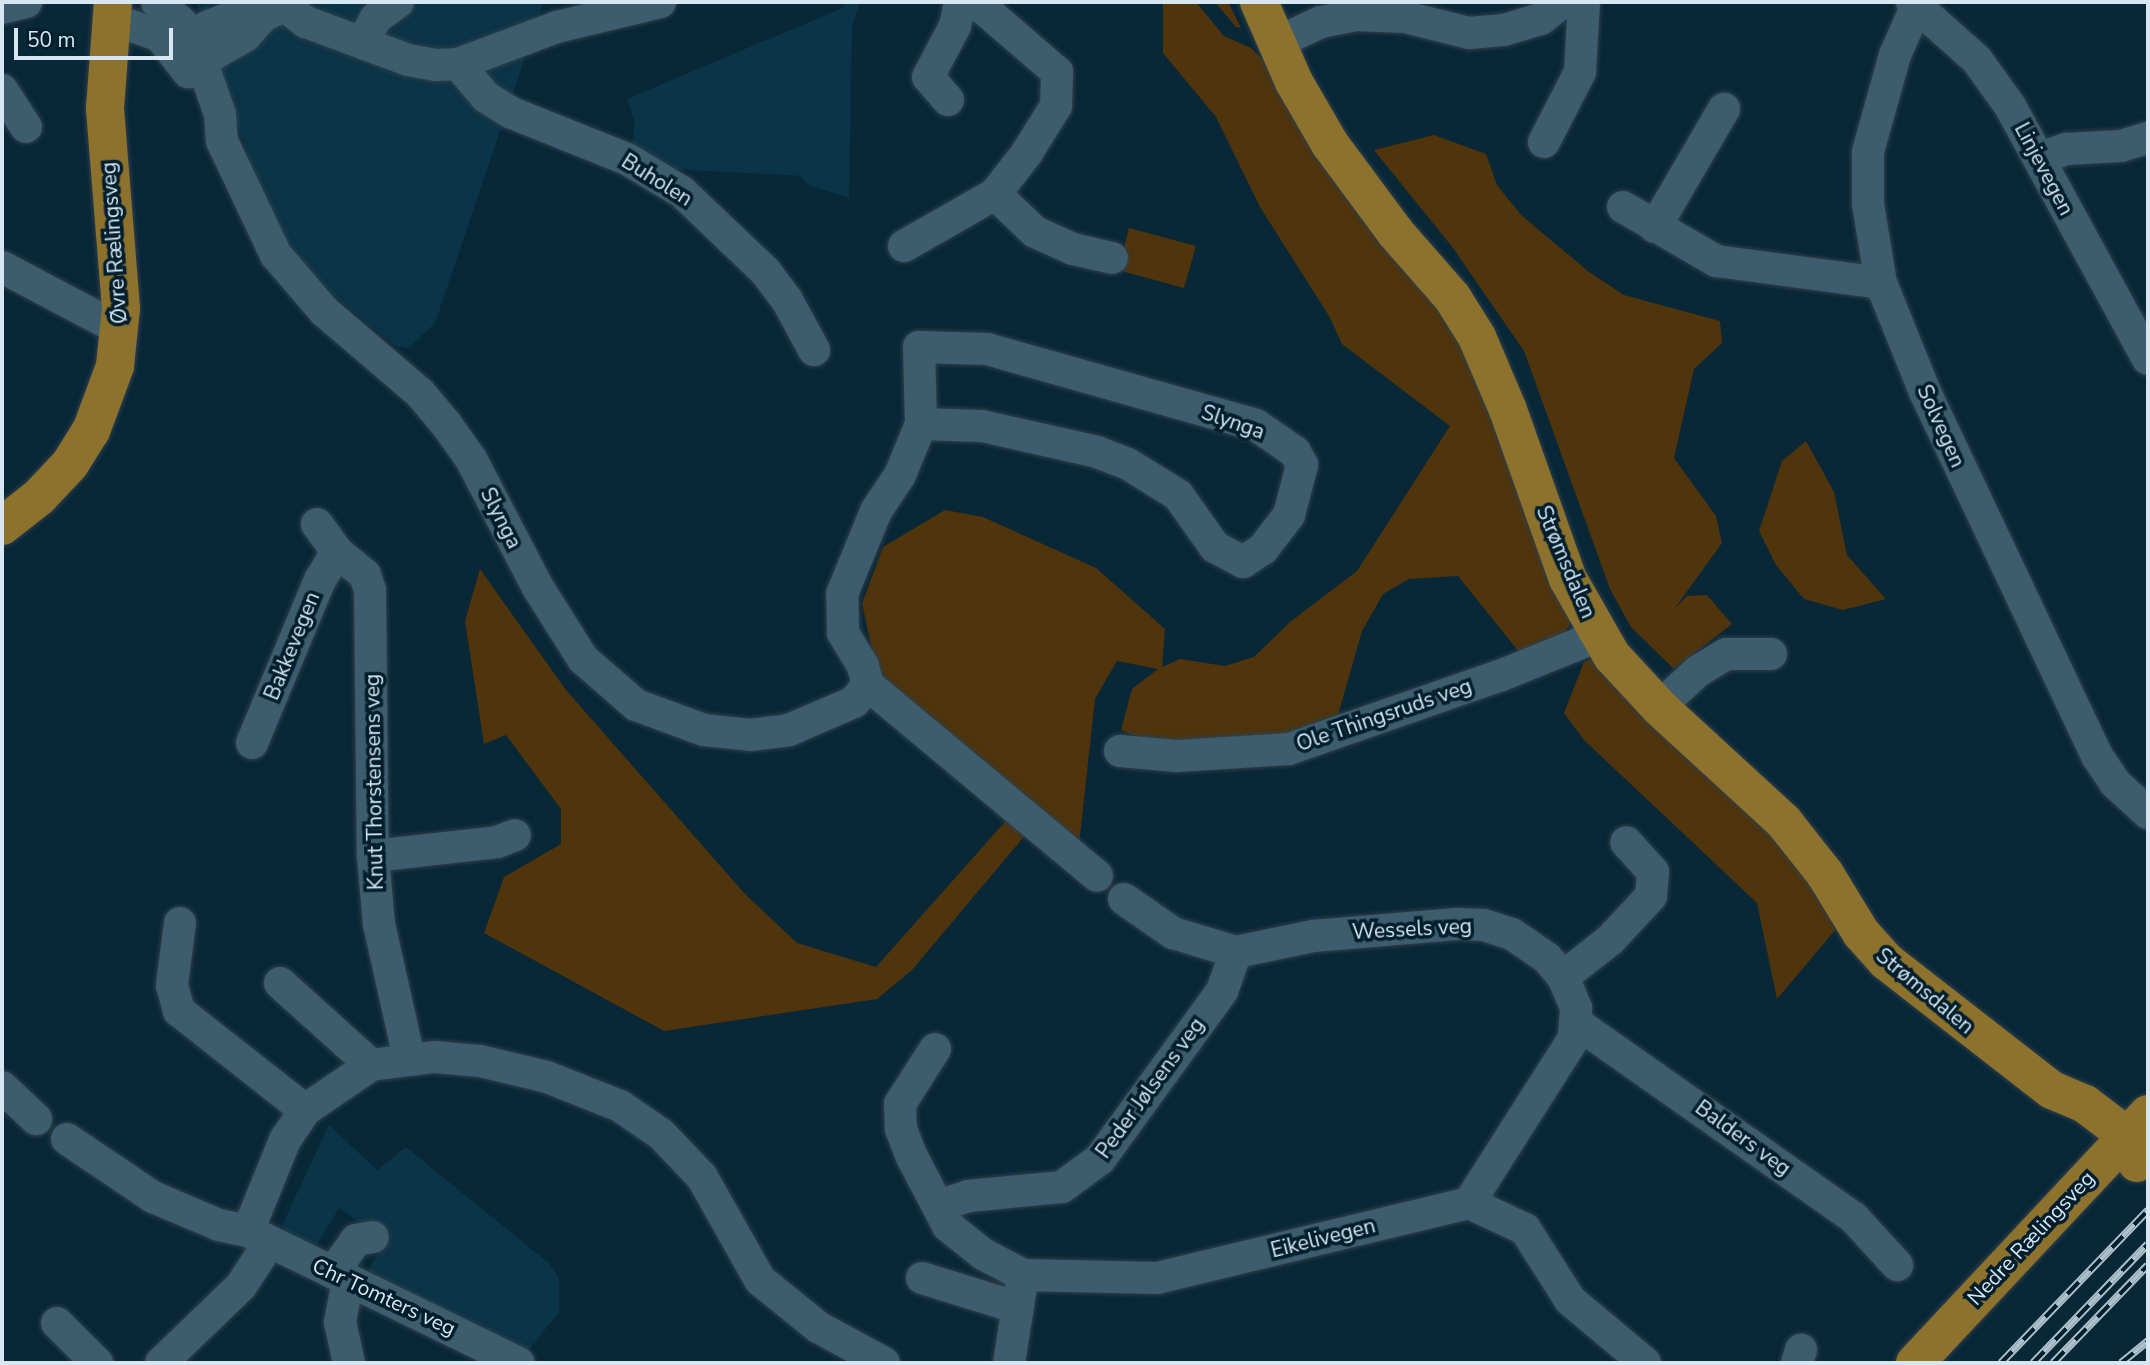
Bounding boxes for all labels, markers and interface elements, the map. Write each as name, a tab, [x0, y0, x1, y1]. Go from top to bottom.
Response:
scale bar	[18, 14, 177, 58]
text: 50 m	[27, 26, 76, 54]
street label: Linjevegen	[2009, 118, 2079, 220]
street label: Buholen	[617, 148, 697, 212]
street label: Øvre Rælingsveg	[96, 161, 132, 325]
street label: Solvegen	[1912, 381, 1970, 471]
street label: Slynga	[1198, 399, 1268, 445]
street label: Slynga	[475, 483, 527, 553]
street label: Strømsdalen	[1531, 502, 1601, 622]
street label: Bakkevegen	[259, 588, 325, 704]
street label: Ole Thingsruds veg	[1293, 673, 1475, 757]
street label: Knut Thorstensens veg	[360, 674, 388, 890]
street label: Wessels veg	[1351, 913, 1473, 945]
street label: Strømsdalen	[1871, 943, 1979, 1039]
street label: Peder Jølsens veg	[1091, 1013, 1209, 1163]
street label: Balders veg	[1690, 1095, 1796, 1181]
street label: Nedre Rælingsveg	[1962, 1166, 2100, 1310]
street label: Eikelivegen	[1268, 1213, 1378, 1263]
street label: Chr Tomters veg	[308, 1253, 460, 1341]

